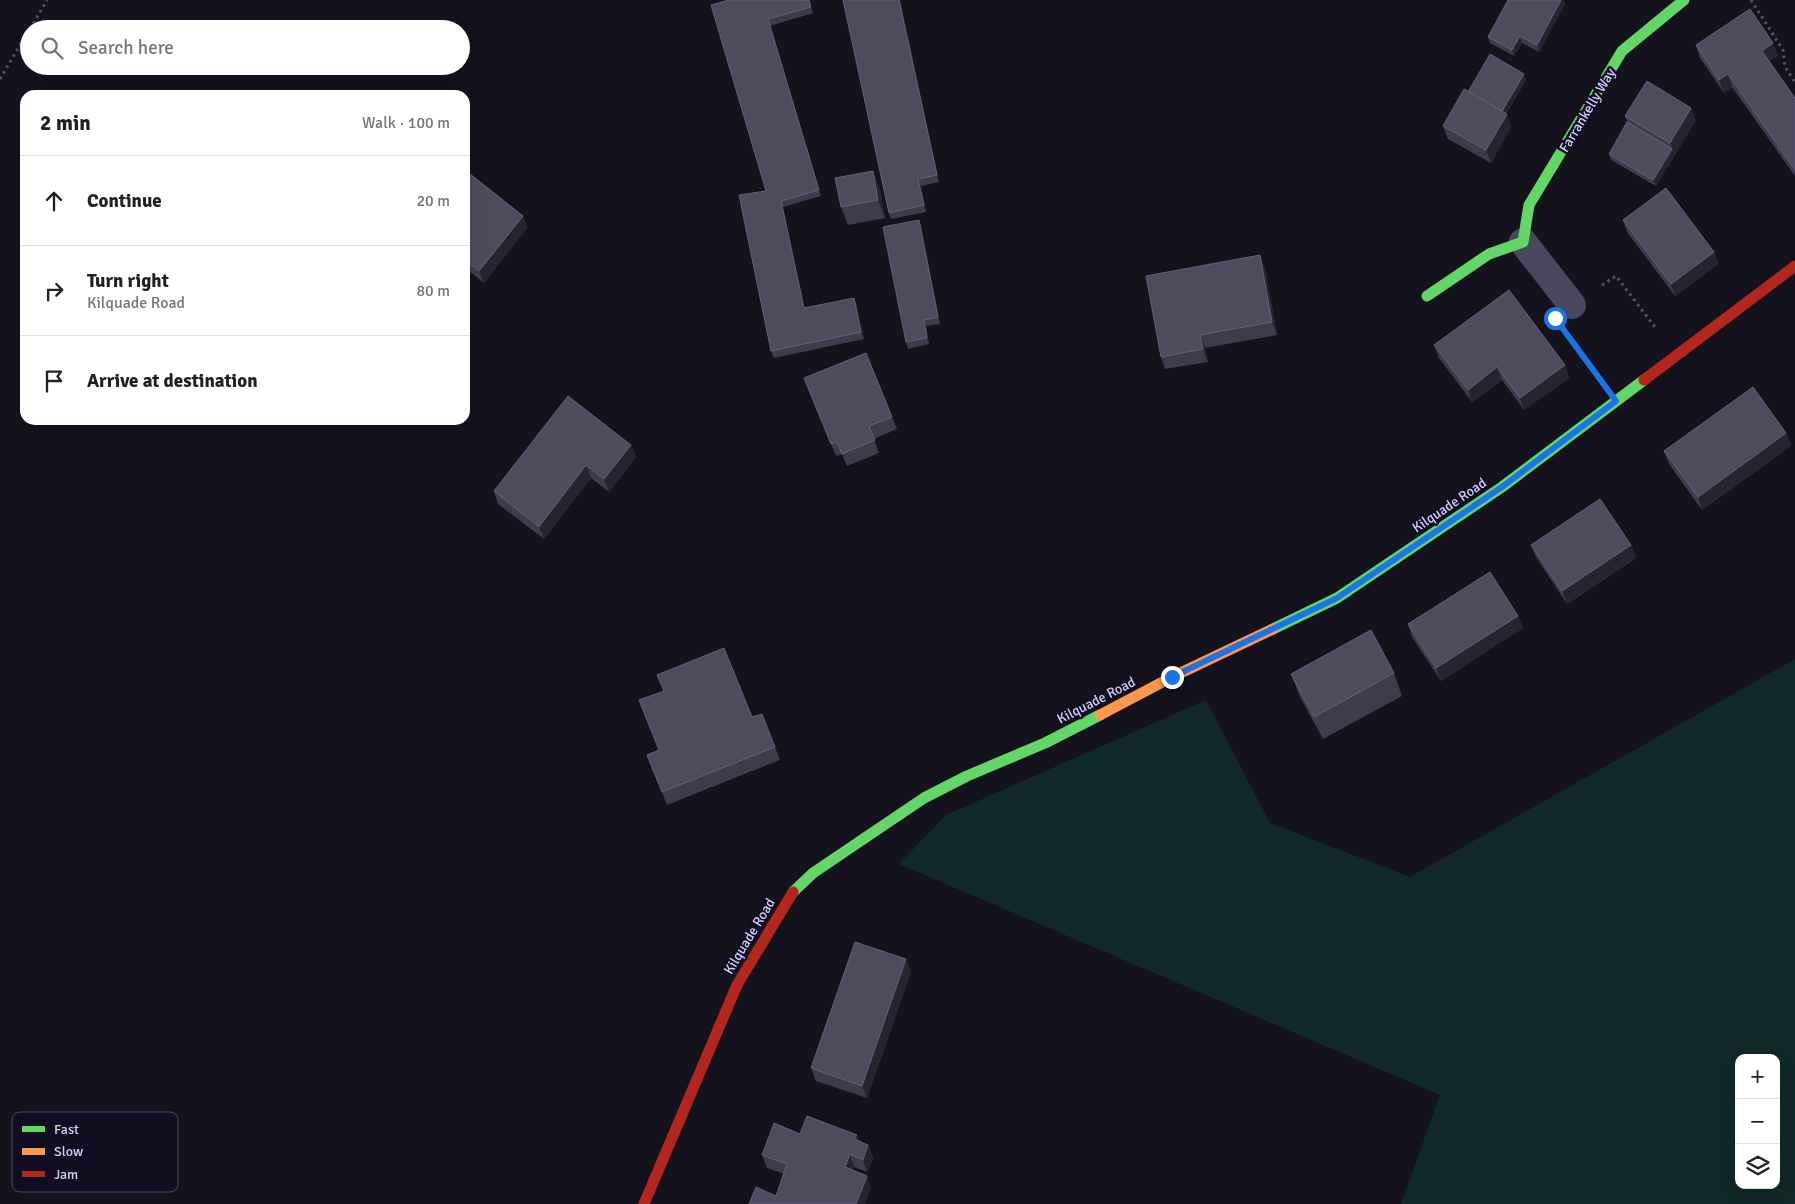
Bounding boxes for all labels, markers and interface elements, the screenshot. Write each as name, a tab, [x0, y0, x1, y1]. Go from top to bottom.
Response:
search box	[20, 20, 470, 75]
icon: search	[38, 34, 66, 62]
text: Search here	[78, 36, 174, 60]
street label: Farrankelly Way	[1556, 65, 1619, 155]
text: 2 min	[40, 110, 91, 136]
text: Walk · 100 m	[362, 113, 450, 133]
icon: ahead	[40, 187, 68, 215]
text: Continue	[87, 189, 162, 213]
text: 20 m	[416, 191, 450, 211]
text: Turn right	[87, 269, 169, 293]
icon: right	[40, 277, 68, 305]
text: 80 m	[416, 281, 450, 301]
text: Kilquade Road	[87, 293, 185, 313]
route start	[1544, 307, 1567, 330]
icon: arrive	[40, 367, 68, 395]
text: Arrive at destination	[87, 369, 258, 393]
street label: Kilquade Road	[1409, 474, 1490, 536]
route end	[1161, 666, 1184, 689]
street label: Kilquade Road	[1054, 673, 1138, 727]
street label: Kilquade Road	[720, 895, 779, 977]
map controls	[1735, 1054, 1780, 1189]
button: +	[1735, 1054, 1780, 1099]
button: −	[1735, 1099, 1780, 1144]
legend	[12, 1112, 178, 1192]
text: Fast	[54, 1121, 79, 1138]
text: Slow	[54, 1143, 83, 1160]
button: layers	[1735, 1144, 1780, 1189]
text: Jam	[54, 1166, 78, 1183]

